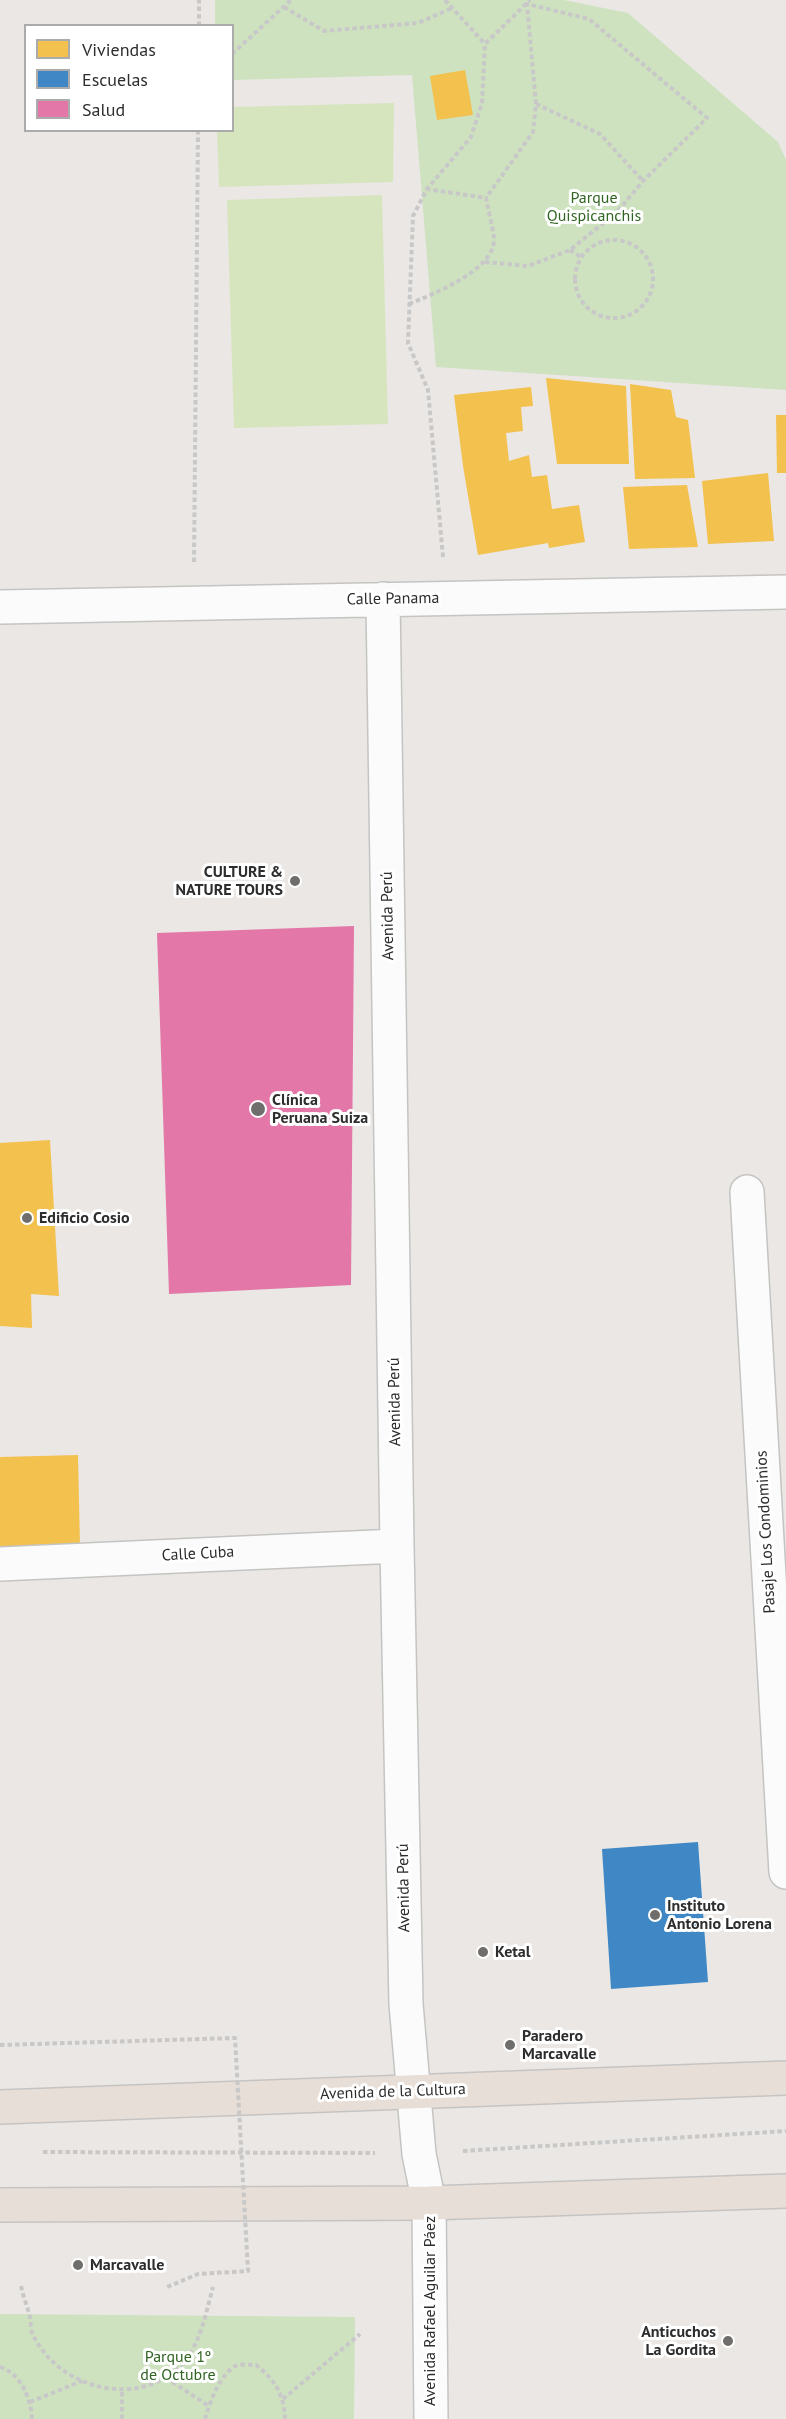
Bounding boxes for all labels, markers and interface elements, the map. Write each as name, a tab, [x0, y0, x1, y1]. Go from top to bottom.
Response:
legend	[24, 24, 234, 132]
text: Viviendas	[82, 38, 156, 61]
text: Escuelas	[82, 68, 148, 91]
text: Salud	[82, 98, 125, 121]
park label: Parque Quispicanchis	[547, 188, 641, 226]
street label: Calle Panama	[347, 589, 439, 609]
place label: CULTURE & NATURE TOURS	[176, 862, 283, 900]
street label: Avenida Perú	[378, 871, 398, 961]
marker: CULTURE & NATURE TOURS	[288, 874, 302, 888]
place label: Clínica Peruana Suiza	[272, 1090, 368, 1128]
marker: Clínica Peruana Suiza	[249, 1100, 267, 1118]
place label: Edificio Cosio	[39, 1208, 130, 1228]
marker: Edificio Cosio	[20, 1211, 34, 1225]
street label: Avenida Perú	[385, 1357, 405, 1447]
street label: Pasaje Los Condominios	[752, 1450, 780, 1614]
street label: Calle Cuba	[161, 1543, 235, 1565]
street label: Avenida Perú	[394, 1843, 414, 1933]
place label: Instituto Antonio Lorena	[667, 1896, 772, 1934]
marker: Instituto Antonio Lorena	[648, 1908, 662, 1922]
place label: Ketal	[495, 1942, 531, 1962]
marker: Ketal	[476, 1945, 490, 1959]
place label: Paradero Marcavalle	[522, 2026, 596, 2064]
marker: Paradero Marcavalle	[503, 2038, 517, 2052]
street label: Avenida de la Cultura	[320, 2080, 466, 2104]
street label: Avenida Rafael Aguilar Páez	[420, 2216, 440, 2406]
place label: Marcavalle	[90, 2255, 164, 2275]
marker: Marcavalle	[71, 2258, 85, 2272]
place label: Anticuchos La Gordita	[641, 2322, 716, 2360]
marker: Anticuchos La Gordita	[721, 2334, 735, 2348]
park label: Parque 1º de Octubre	[140, 2347, 216, 2385]

